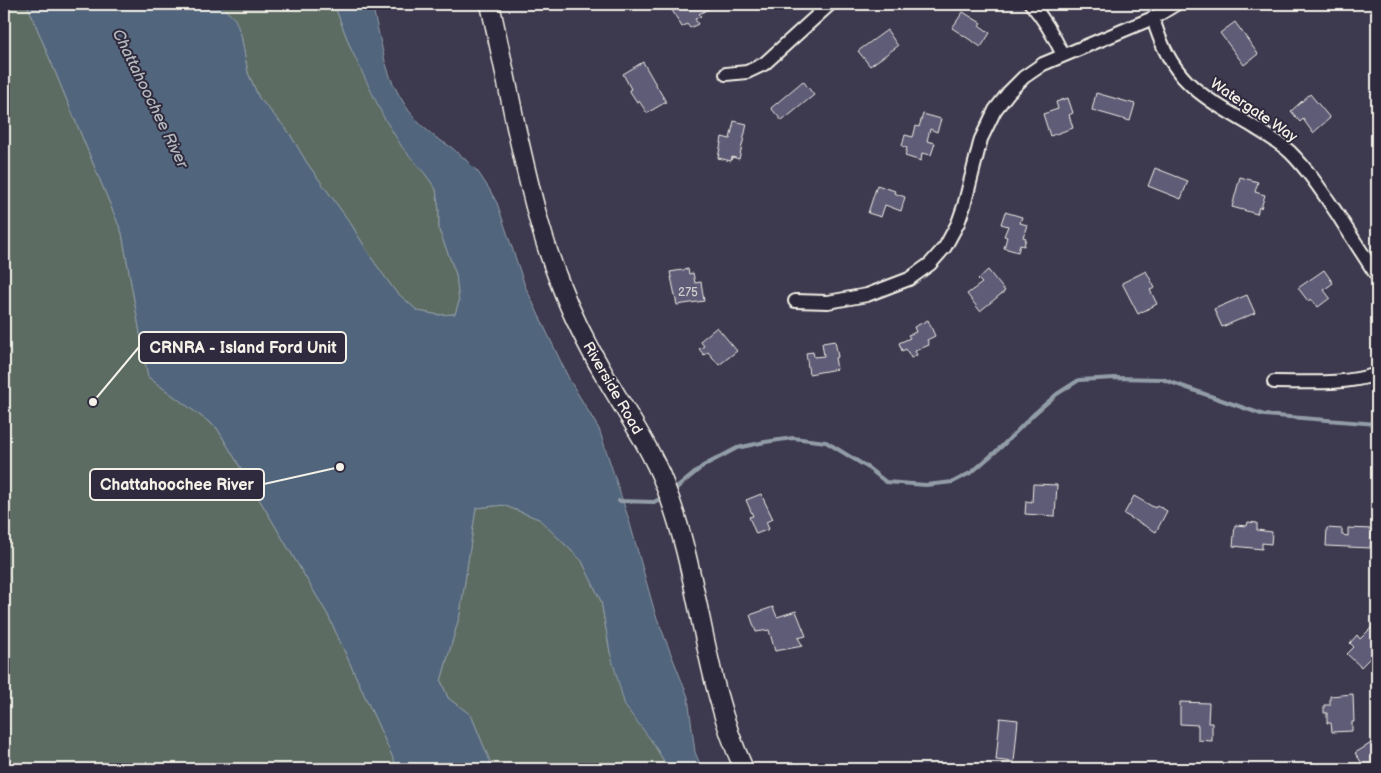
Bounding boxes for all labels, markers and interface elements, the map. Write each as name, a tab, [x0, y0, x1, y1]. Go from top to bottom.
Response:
water label: Chattahoochee River	[108, 26, 192, 172]
street label: Watergate Way	[1206, 74, 1301, 147]
house number: 275	[678, 285, 698, 300]
callout: CRNRA - Island Ford Unit	[139, 332, 346, 363]
text: CRNRA - Island Ford Unit	[150, 339, 337, 358]
street label: Riverside Road	[578, 339, 647, 438]
callout: Chattahoochee River	[90, 469, 264, 500]
text: Chattahoochee River	[100, 476, 255, 495]

